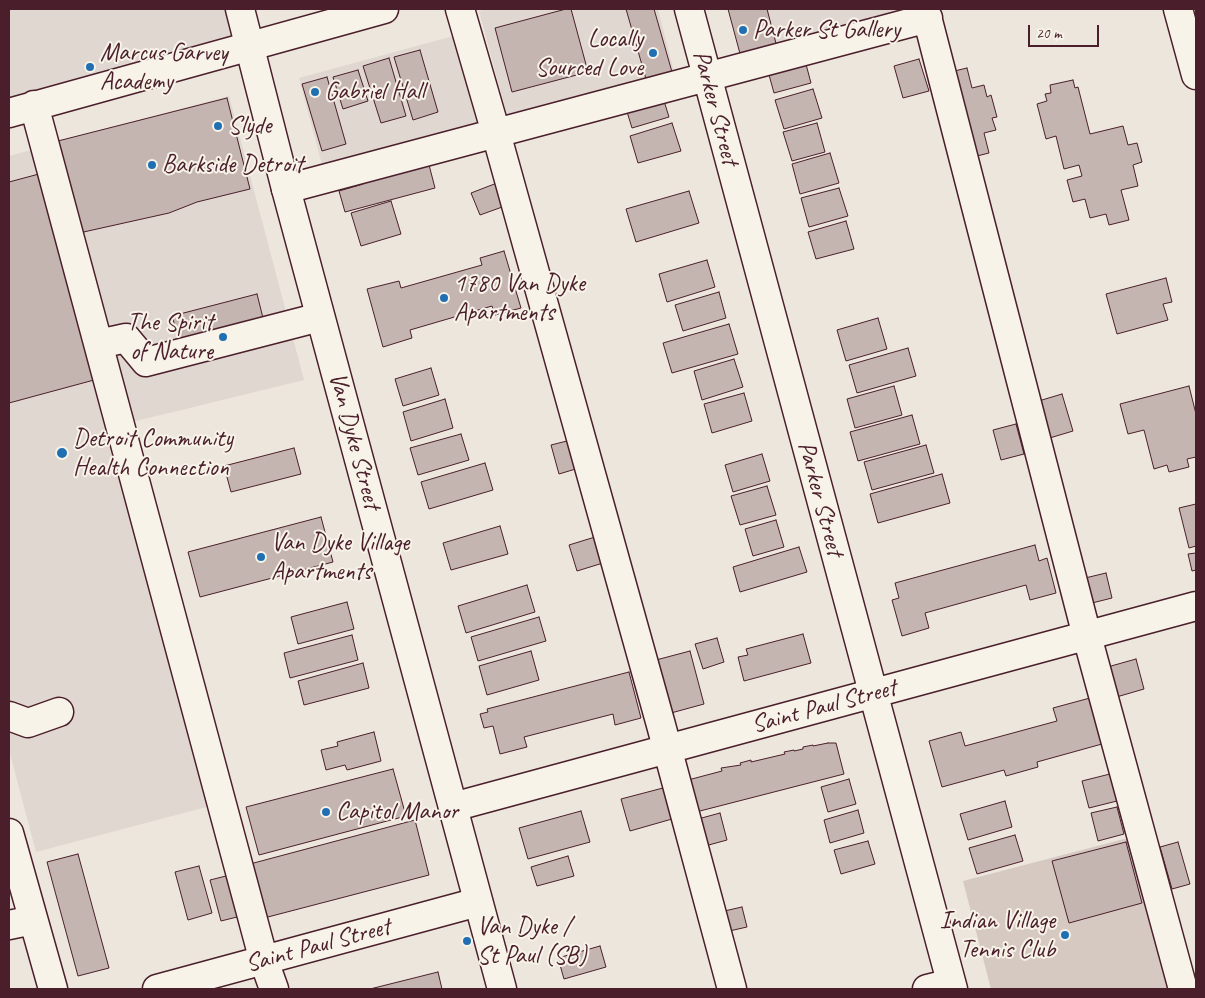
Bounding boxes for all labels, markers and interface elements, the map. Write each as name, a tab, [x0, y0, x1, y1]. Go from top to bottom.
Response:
place label: Parker St Gallery	[753, 15, 900, 45]
scale bar	[1030, 15, 1101, 47]
place label: Locally Sourced Love	[535, 24, 643, 83]
marker: Parker St Gallery	[737, 24, 749, 36]
text: 20 m	[1036, 24, 1062, 43]
place label: Marcus Garvey Academy	[100, 38, 228, 97]
marker: Locally Sourced Love	[647, 47, 659, 59]
street label: Parker Street	[685, 47, 745, 169]
marker: Marcus Garvey Academy	[84, 61, 96, 73]
place label: Gabriel Hall	[325, 77, 424, 107]
marker: Gabriel Hall	[309, 86, 321, 98]
place label: Slyde	[228, 111, 271, 141]
marker: Slyde	[212, 120, 224, 132]
place label: Barkside Detroit	[162, 150, 303, 180]
marker: Barkside Detroit	[146, 159, 158, 171]
place label: 1780 Van Dyke Apartments	[454, 269, 585, 328]
marker: 1780 Van Dyke Apartments	[438, 292, 450, 304]
place label: The Spirit of Nature	[127, 308, 213, 367]
marker: The Spirit of Nature	[217, 331, 229, 343]
street label: Van Dyke Street	[321, 369, 387, 513]
place label: Detroit Community Health Connection	[73, 424, 233, 483]
street label: Parker Street	[790, 438, 850, 560]
marker: Detroit Community Health Connection	[55, 446, 69, 460]
place label: Van Dyke Village Apartments	[271, 528, 409, 587]
marker: Van Dyke Village Apartments	[255, 551, 267, 563]
street label: Saint Paul Street	[748, 673, 900, 741]
place label: Capitol Manor	[336, 797, 458, 827]
marker: Capitol Manor	[320, 806, 332, 818]
place label: Indian Village Tennis Club	[940, 906, 1055, 965]
street label: Saint Paul Street	[242, 912, 394, 980]
place label: Van Dyke / St Paul (SB)	[477, 912, 586, 971]
marker: Indian Village Tennis Club	[1059, 929, 1071, 941]
marker: Van Dyke / St Paul (SB)	[461, 935, 473, 947]

